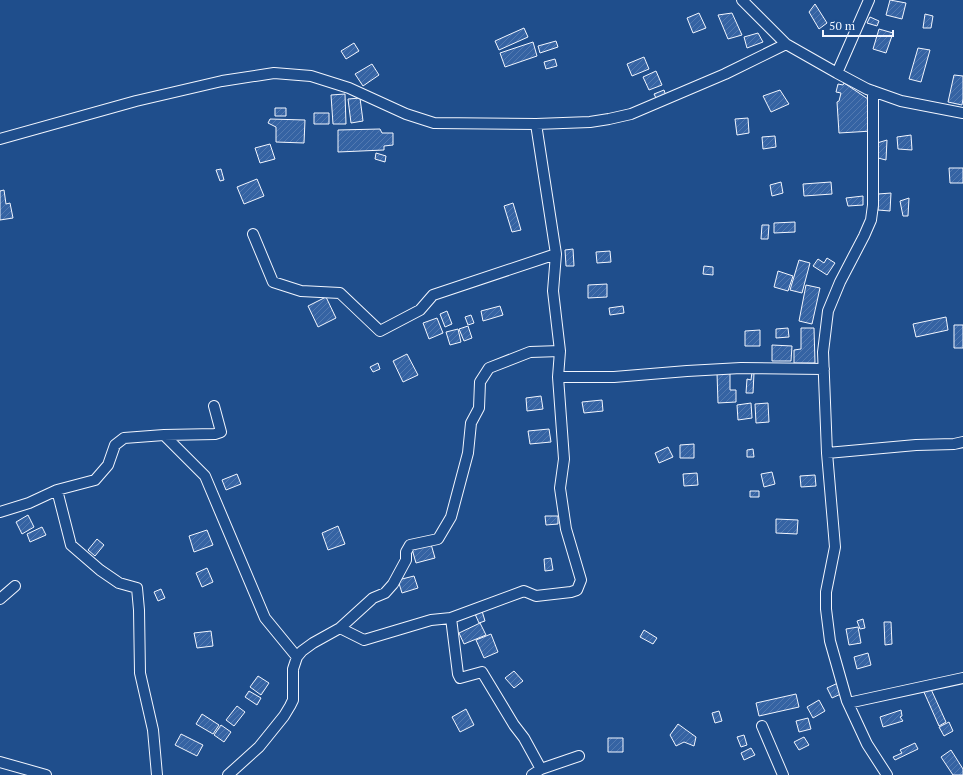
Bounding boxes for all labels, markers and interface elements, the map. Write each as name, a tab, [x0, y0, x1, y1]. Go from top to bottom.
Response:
scale bar	[823, 12, 893, 38]
text: 50 m	[829, 18, 856, 33]

